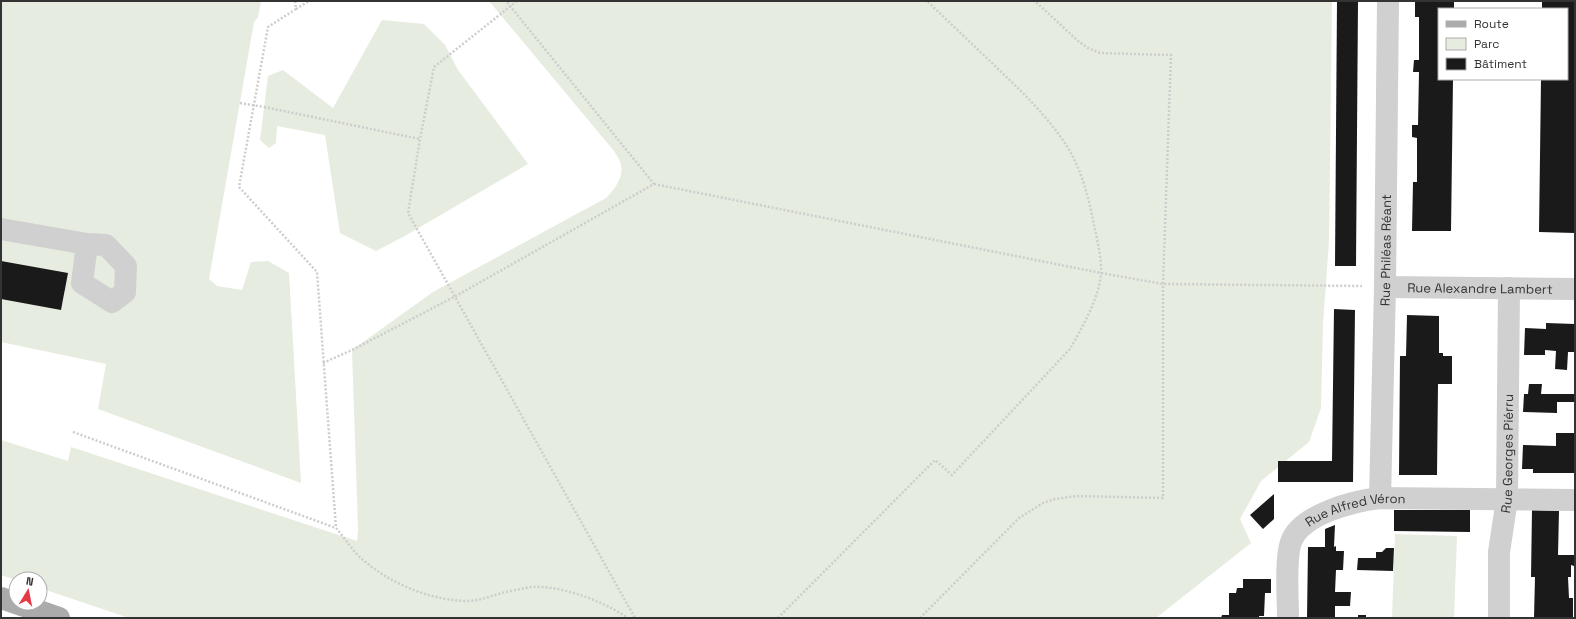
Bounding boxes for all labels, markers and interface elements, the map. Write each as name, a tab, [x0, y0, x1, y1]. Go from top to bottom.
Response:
legend	[1438, 8, 1568, 80]
text: Route	[1474, 16, 1509, 32]
text: Parc	[1474, 36, 1499, 52]
text: Bâtiment	[1474, 56, 1527, 72]
street label: Rue Philéas Réant	[1376, 194, 1394, 306]
street label: Rue Alexandre Lambert	[1407, 279, 1553, 297]
street label: Rue Georges Piérru	[1496, 394, 1516, 514]
street label: Rue Alfred Véron	[1301, 489, 1406, 530]
north arrow	[8, 571, 48, 611]
text: N	[25, 574, 35, 589]

